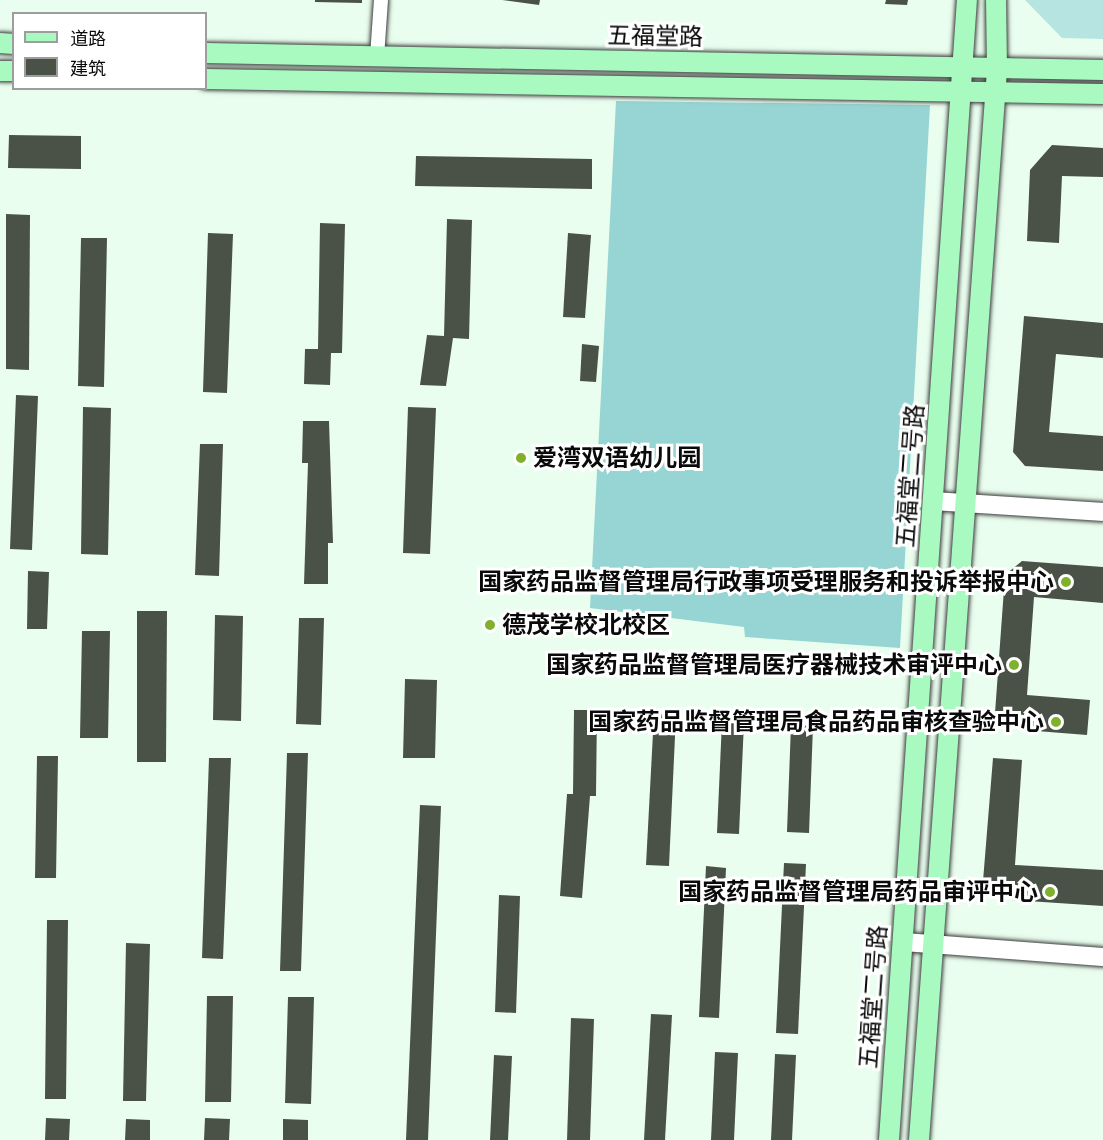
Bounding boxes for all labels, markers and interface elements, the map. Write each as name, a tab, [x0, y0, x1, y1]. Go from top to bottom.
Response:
legend	[12, 12, 207, 90]
street label: 五福堂路	[607, 21, 703, 51]
text: 道路	[70, 28, 106, 50]
text: 建筑	[70, 58, 106, 80]
street label: 五福堂二号路	[891, 403, 929, 549]
place label: 爱湾双语幼儿园	[533, 444, 701, 472]
marker: 爱湾双语幼儿园	[514, 451, 528, 465]
place label: 国家药品监督管理局行政事项受理服务和投诉举报中心	[478, 568, 1054, 596]
marker: 国家药品监督管理局行政事项受理服务和投诉举报中心	[1059, 575, 1073, 589]
place label: 德茂学校北校区	[502, 611, 670, 639]
marker: 德茂学校北校区	[483, 618, 497, 632]
place label: 国家药品监督管理局医疗器械技术审评中心	[546, 651, 1002, 679]
marker: 国家药品监督管理局医疗器械技术审评中心	[1007, 658, 1021, 672]
place label: 国家药品监督管理局食品药品审核查验中心	[588, 708, 1044, 736]
marker: 国家药品监督管理局食品药品审核查验中心	[1049, 715, 1063, 729]
place label: 国家药品监督管理局药品审评中心	[678, 878, 1038, 906]
marker: 国家药品监督管理局药品审评中心	[1043, 885, 1057, 899]
street label: 五福堂二号路	[854, 924, 892, 1070]

